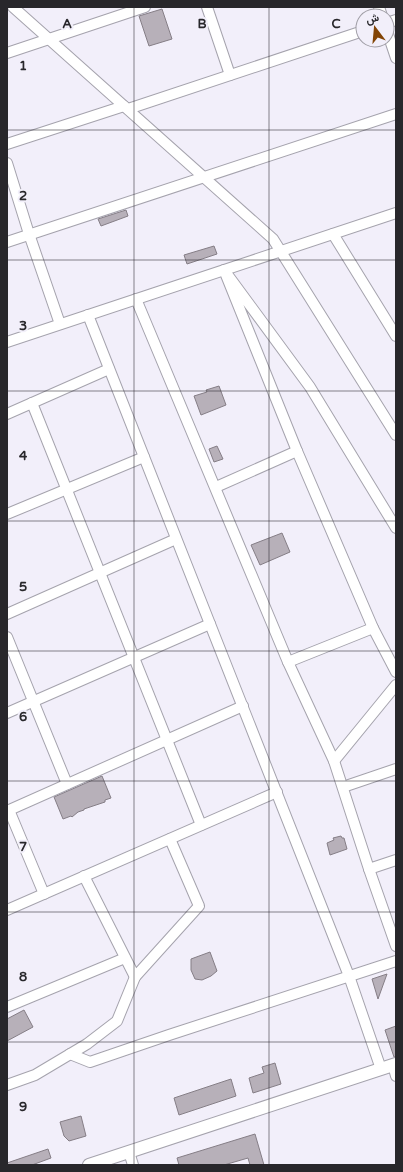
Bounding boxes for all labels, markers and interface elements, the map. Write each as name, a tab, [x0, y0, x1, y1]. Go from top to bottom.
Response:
north arrow	[355, 8, 395, 48]
text: ش	[364, 11, 381, 27]
text: A	[62, 16, 72, 32]
text: B	[197, 16, 207, 32]
text: C	[331, 16, 341, 32]
text: 1	[19, 58, 27, 74]
text: 2	[19, 188, 27, 204]
text: 3	[19, 318, 27, 334]
text: 4	[19, 448, 28, 464]
text: 5	[19, 579, 27, 595]
text: 6	[19, 709, 27, 725]
text: 7	[19, 839, 27, 855]
text: 8	[19, 969, 27, 985]
text: 9	[19, 1099, 27, 1115]

